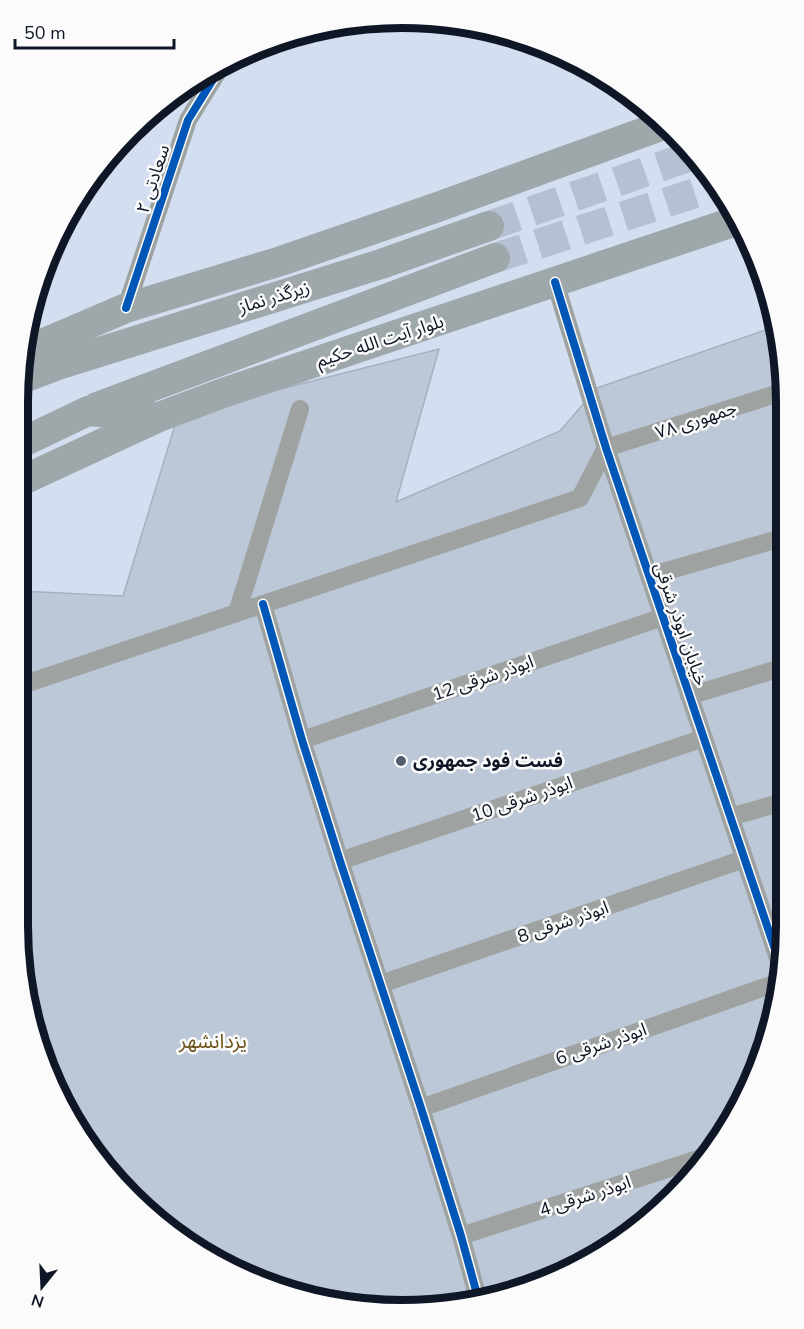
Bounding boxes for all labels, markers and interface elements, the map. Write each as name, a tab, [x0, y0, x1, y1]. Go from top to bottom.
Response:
scale bar	[15, 12, 174, 50]
text: 50 m	[24, 21, 66, 45]
street label: سعادتی ۲	[131, 142, 175, 216]
street label: زیرگذر نماز	[235, 275, 312, 319]
street label: بلوار آیت الله حکیم	[313, 309, 447, 374]
street label: جمهوری ۷۸	[652, 396, 740, 444]
street label: خیابان ابوذر شرقی	[649, 559, 713, 689]
street label: ابوذر شرقی 12	[429, 649, 537, 707]
place label: فست فود جمهوری	[413, 749, 563, 773]
marker: فست فود جمهوری	[394, 754, 408, 768]
street label: ابوذر شرقی 10	[468, 770, 576, 828]
street label: ابوذر شرقی 8	[514, 895, 612, 949]
street label: ابوذر شرقی 6	[552, 1017, 650, 1071]
district label: یزدانشهر	[178, 1028, 247, 1055]
street label: ابوذر شرقی 4	[536, 1170, 634, 1222]
north arrow	[12, 1257, 72, 1317]
text: N	[29, 1288, 47, 1313]

